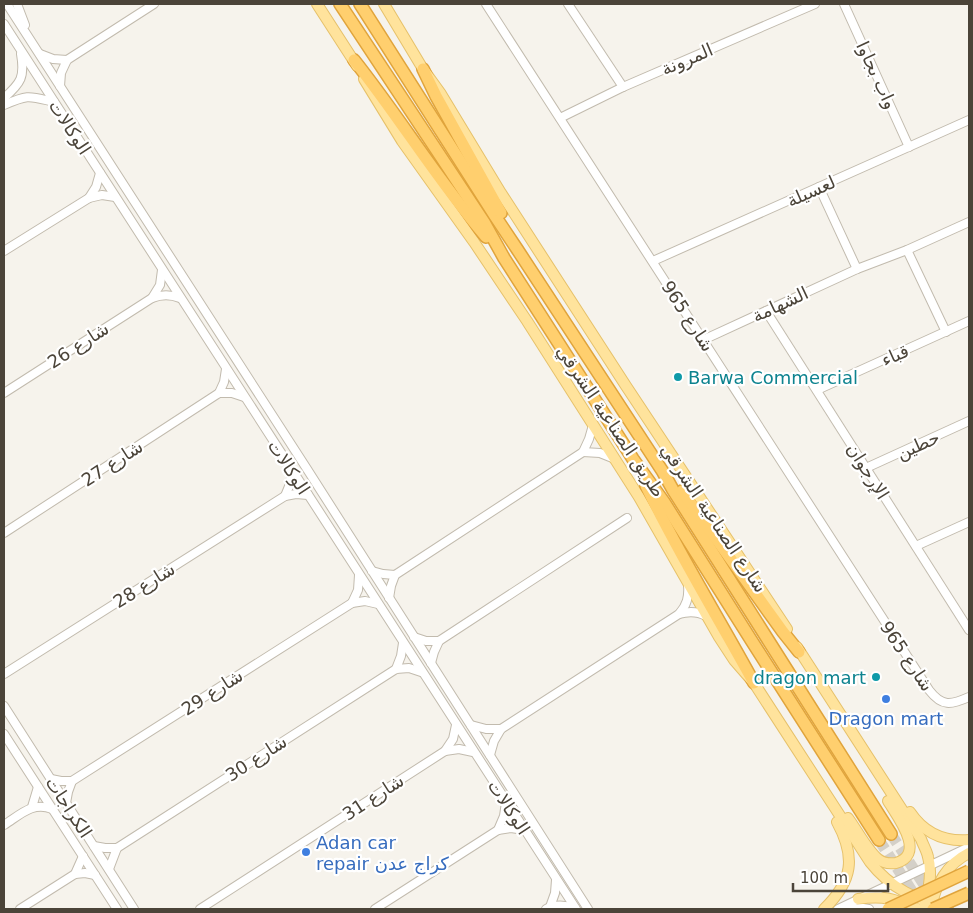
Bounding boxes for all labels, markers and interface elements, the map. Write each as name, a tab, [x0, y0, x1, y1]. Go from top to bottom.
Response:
street label: واب بجاوا	[851, 38, 902, 113]
street label: المرونة	[658, 39, 716, 80]
street label: الوكالات	[44, 96, 95, 159]
street label: لعسيلة	[783, 171, 839, 211]
street label: شارع 965	[657, 277, 719, 356]
street label: الشهامة	[749, 282, 812, 327]
street label: شارع 26	[43, 318, 113, 373]
street label: قباء	[878, 340, 912, 370]
street label: طريق الصناعية الشرقي	[552, 341, 670, 501]
place label: Barwa Commercial	[688, 367, 858, 388]
marker: Barwa Commercial	[672, 371, 684, 383]
street label: حطين	[893, 426, 943, 465]
street label: شارع 27	[77, 436, 147, 491]
street label: الوكالات	[263, 436, 314, 499]
street label: الإرجوان	[842, 439, 893, 504]
street label: شارع الصناعية الشرقي	[656, 440, 771, 597]
street label: شارع 28	[109, 558, 179, 613]
street label: شارع 965	[875, 617, 938, 696]
street label: شارع 29	[177, 665, 247, 720]
place label: dragon mart	[754, 667, 866, 688]
marker: dragon mart	[870, 671, 882, 683]
marker: Dragon mart	[880, 693, 892, 705]
place label: Dragon mart	[829, 708, 943, 729]
street label: شارع 30	[221, 731, 291, 786]
street label: شارع 31	[338, 770, 408, 825]
street label: الكراجات	[41, 772, 97, 842]
street label: الوكالات	[483, 776, 534, 839]
place label: Adan car repair كراج عدن	[316, 832, 449, 875]
marker: Adan car repair كراج عدن	[300, 846, 312, 858]
scale bar	[793, 860, 888, 892]
text: 100 m	[800, 869, 848, 887]

